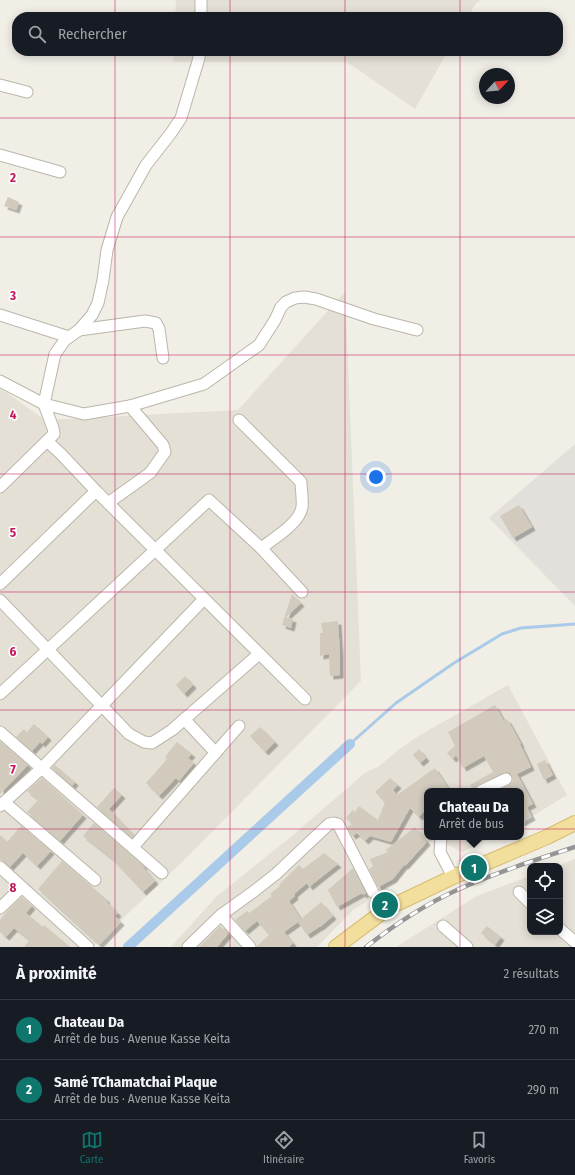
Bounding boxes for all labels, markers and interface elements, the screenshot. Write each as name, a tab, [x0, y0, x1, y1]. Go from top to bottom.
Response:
search box	[12, 12, 563, 56]
icon: search	[26, 23, 48, 45]
text: Rechercher	[58, 25, 127, 43]
north arrow	[479, 68, 515, 104]
text: 2	[9, 170, 16, 185]
text: 3	[9, 288, 16, 303]
text: 4	[10, 407, 17, 422]
your location	[366, 467, 386, 487]
text: 5	[10, 525, 16, 540]
text: 6	[10, 644, 17, 659]
text: 7	[10, 762, 16, 777]
popup	[424, 788, 524, 840]
text: Chateau Da	[439, 798, 509, 816]
text: Arrêt de bus	[439, 816, 504, 831]
pin: 1	[461, 853, 487, 883]
map controls	[527, 863, 563, 935]
button: locate	[527, 863, 563, 899]
text: 8	[10, 880, 17, 895]
pin: 2	[372, 890, 398, 920]
button: layers	[527, 899, 563, 935]
text: À proximité	[16, 963, 97, 984]
text: 2 résultats	[504, 966, 559, 981]
text: Chateau Da	[54, 1013, 124, 1031]
text: 1	[26, 1022, 32, 1037]
text: 270 m	[528, 1022, 559, 1037]
text: Arrêt de bus · Avenue Kasse Keita	[54, 1031, 230, 1046]
text: Samé TChamatchai Plaque	[54, 1073, 217, 1091]
text: 2	[26, 1082, 32, 1097]
text: 290 m	[527, 1082, 559, 1097]
text: Arrêt de bus · Avenue Kasse Keita	[54, 1091, 230, 1106]
tab: Carte	[80, 1129, 103, 1166]
tab: Itinéraire	[263, 1129, 304, 1166]
tab: Favoris	[464, 1129, 495, 1166]

